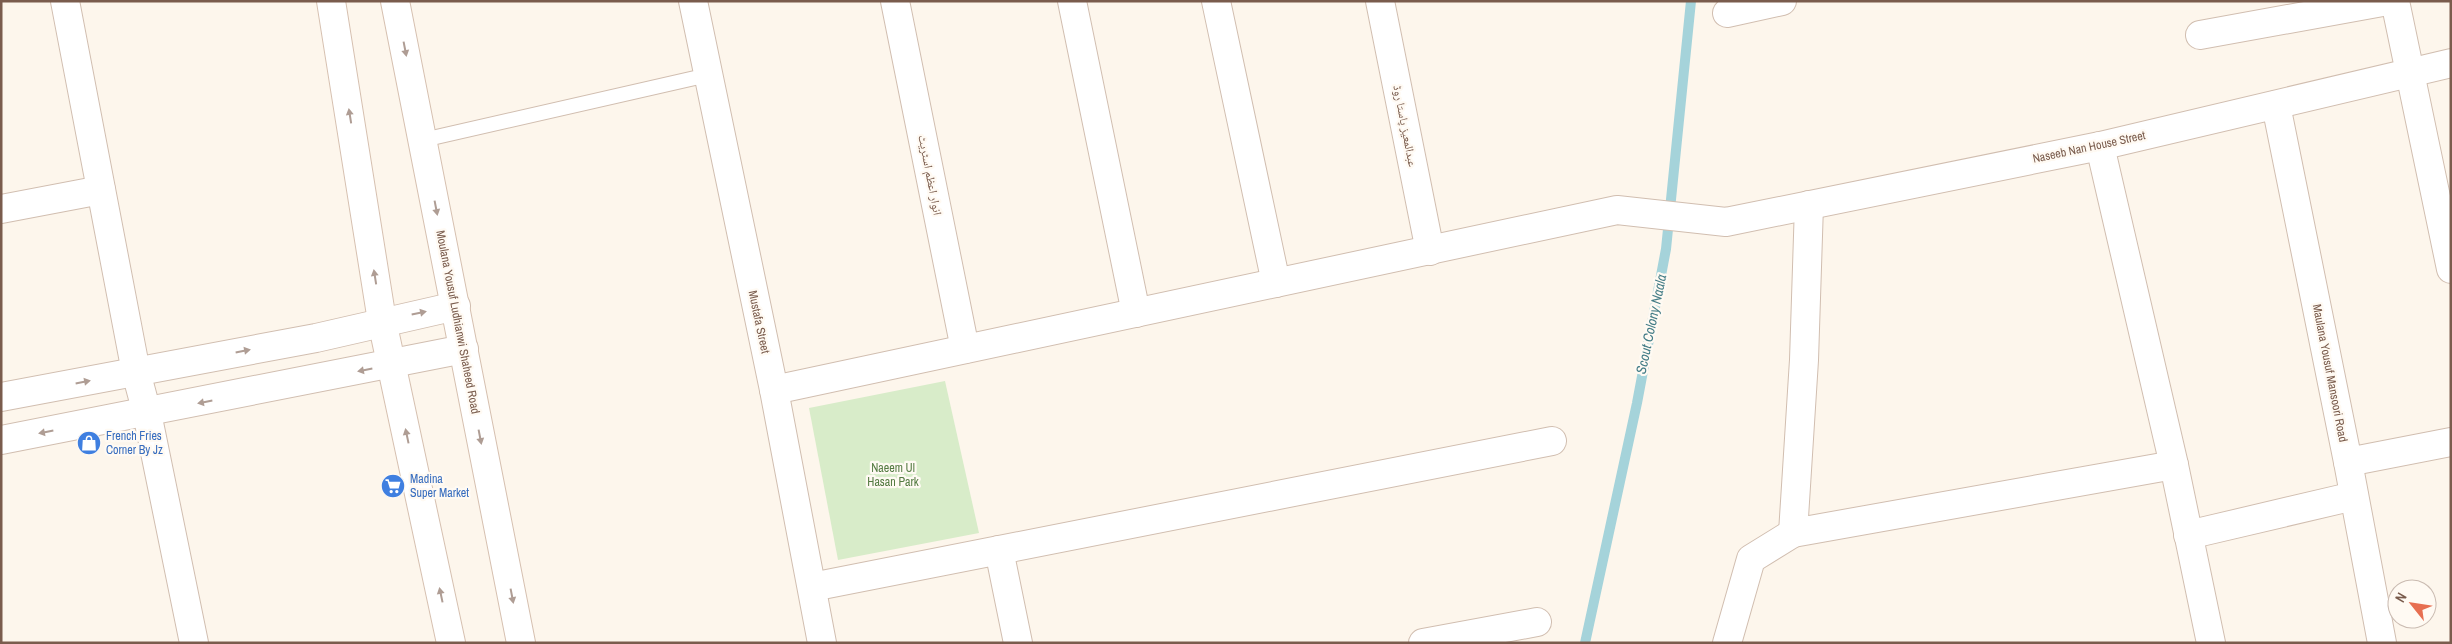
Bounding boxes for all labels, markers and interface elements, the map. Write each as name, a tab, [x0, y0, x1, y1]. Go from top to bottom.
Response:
one-way arrow	[401, 42, 409, 58]
street label: عبدالمعیز پاستا روڈ	[1389, 84, 1421, 168]
one-way arrow	[345, 108, 353, 124]
street label: Naseeb Nan House Street	[2031, 127, 2147, 167]
street label: انوار اعظم اسٹریٹ	[914, 134, 946, 217]
one-way arrow	[433, 201, 441, 217]
street label: Moulana Yousuf Ludhianwi Shaheed Road	[432, 229, 484, 415]
one-way arrow	[370, 269, 378, 285]
water label: Scout Colony Naala	[1632, 273, 1670, 375]
street label: Mustafa Street	[745, 289, 774, 355]
street label: Maulana Yousuf Mansoori Road	[2309, 303, 2351, 443]
one-way arrow	[411, 309, 427, 317]
one-way arrow	[236, 347, 252, 355]
one-way arrow	[357, 366, 372, 374]
one-way arrow	[76, 377, 92, 385]
one-way arrow	[197, 398, 213, 406]
one-way arrow	[38, 428, 53, 436]
place label: French Fries Corner By Jz	[106, 428, 163, 458]
one-way arrow	[402, 428, 410, 444]
one-way arrow	[477, 429, 485, 445]
shop icon: French Fries Corner By Jz	[76, 430, 102, 456]
park label: Naeem Ul Hasan Park	[867, 460, 919, 490]
place label: Madina Super Market	[410, 471, 469, 501]
supermarket icon: Madina Super Market	[380, 473, 406, 499]
north arrow	[2387, 579, 2437, 629]
one-way arrow	[437, 587, 445, 603]
one-way arrow	[508, 589, 516, 605]
text: N	[2391, 589, 2411, 606]

